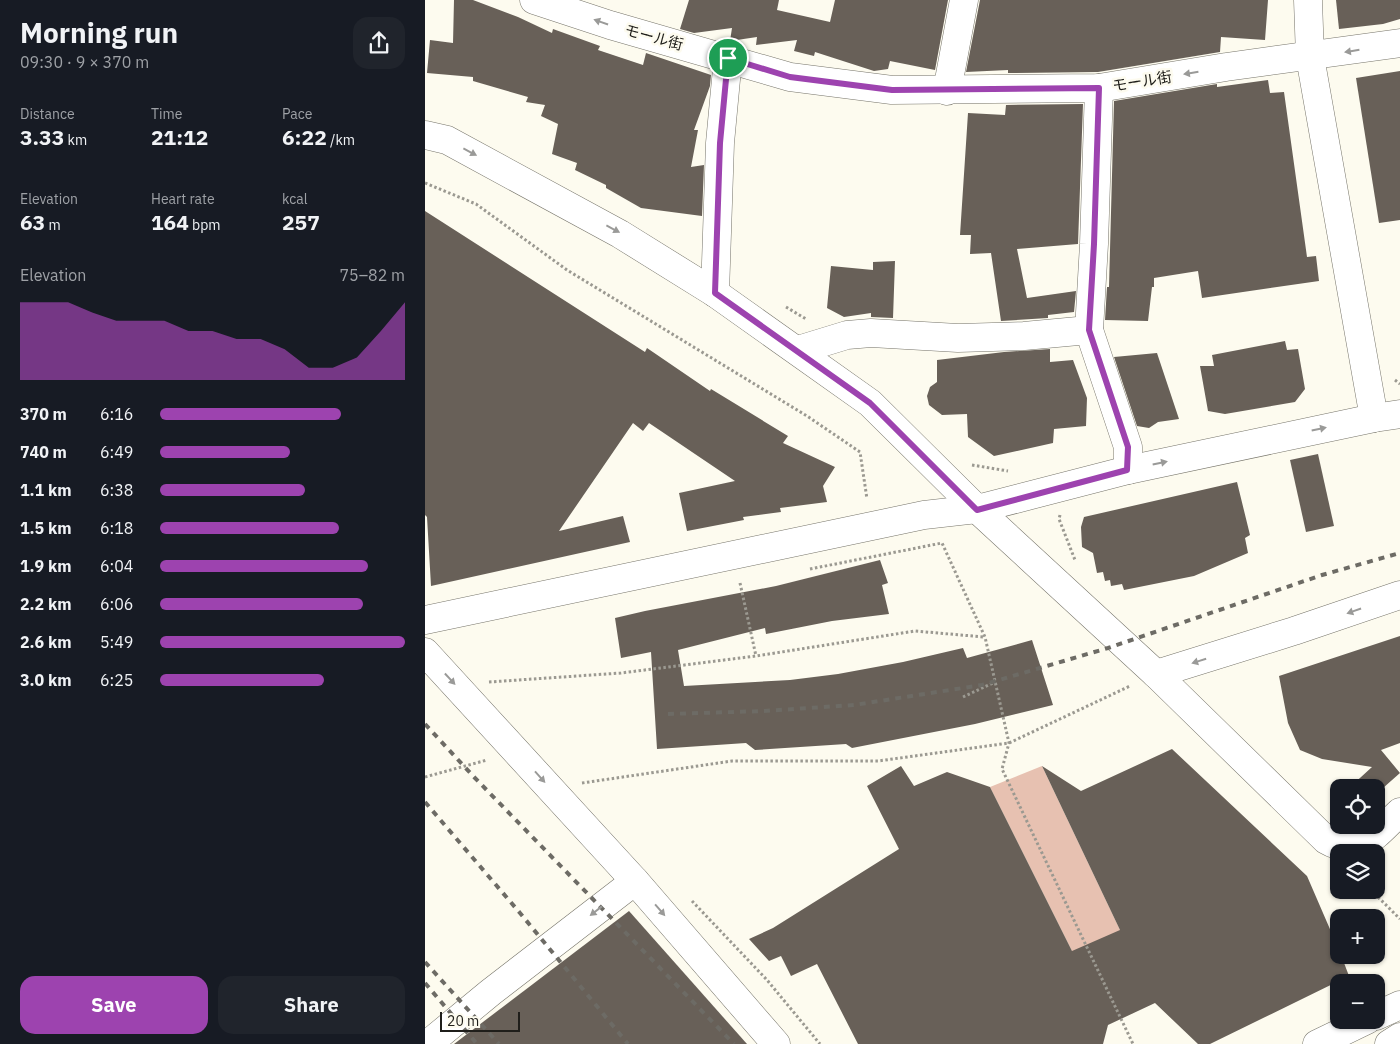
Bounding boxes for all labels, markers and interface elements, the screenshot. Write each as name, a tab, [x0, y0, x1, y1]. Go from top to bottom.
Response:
text: Morning run	[20, 14, 178, 51]
button: share	[353, 17, 405, 69]
one-way arrow	[593, 18, 608, 26]
street label: モール街	[623, 20, 685, 54]
pin	[707, 37, 749, 79]
icon: arrive	[714, 44, 742, 72]
one-way arrow	[1343, 47, 1359, 55]
text: 09:30 · 9 × 370 m	[20, 52, 149, 72]
street label: モール街	[1111, 67, 1173, 95]
one-way arrow	[1183, 70, 1199, 78]
text: Distance	[20, 105, 75, 123]
text: Time	[151, 105, 182, 123]
text: Pace	[282, 105, 312, 123]
text: 3.33	[20, 123, 64, 151]
text: 21:12	[151, 123, 208, 151]
text: 6:22	[282, 123, 327, 151]
text: km	[64, 131, 87, 149]
text: /km	[327, 131, 355, 149]
one-way arrow	[463, 148, 477, 156]
text: Elevation	[20, 190, 78, 208]
text: Heart rate	[151, 190, 215, 208]
text: kcal	[282, 190, 307, 208]
text: 63	[20, 208, 45, 236]
text: 164	[151, 208, 189, 236]
text: 257	[282, 208, 320, 236]
text: m	[45, 216, 61, 234]
text: bpm	[189, 216, 221, 234]
one-way arrow	[606, 225, 620, 234]
text: Elevation	[20, 265, 86, 285]
text: 75–82 m	[339, 265, 405, 285]
text: 370 m	[20, 404, 67, 424]
text: 6:16	[100, 404, 133, 424]
one-way arrow	[1311, 425, 1327, 433]
text: 740 m	[20, 442, 67, 462]
text: 6:49	[100, 442, 133, 462]
one-way arrow	[1153, 459, 1168, 467]
text: 1.1 km	[20, 480, 71, 500]
text: 6:38	[100, 480, 133, 500]
text: 1.5 km	[20, 518, 71, 538]
text: 6:18	[100, 518, 133, 538]
text: 1.9 km	[20, 556, 71, 576]
text: 6:04	[100, 556, 133, 576]
text: 2.2 km	[20, 594, 71, 614]
text: 6:06	[100, 594, 133, 614]
one-way arrow	[1346, 607, 1361, 615]
text: 2.6 km	[20, 632, 71, 652]
text: 5:49	[100, 632, 133, 652]
one-way arrow	[1192, 657, 1207, 665]
text: 3.0 km	[20, 670, 71, 690]
text: 6:25	[100, 670, 133, 690]
one-way arrow	[444, 672, 456, 684]
one-way arrow	[534, 770, 546, 782]
map controls	[1330, 779, 1385, 1029]
button: locate	[1330, 779, 1385, 834]
button: layers	[1330, 844, 1385, 899]
one-way arrow	[654, 904, 666, 916]
one-way arrow	[589, 906, 603, 916]
button: +	[1330, 909, 1385, 964]
button: −	[1330, 974, 1385, 1029]
button: Save	[20, 976, 208, 1034]
button: Share	[218, 976, 405, 1034]
scale bar	[440, 1009, 520, 1032]
text: 20 m	[447, 1012, 479, 1030]

